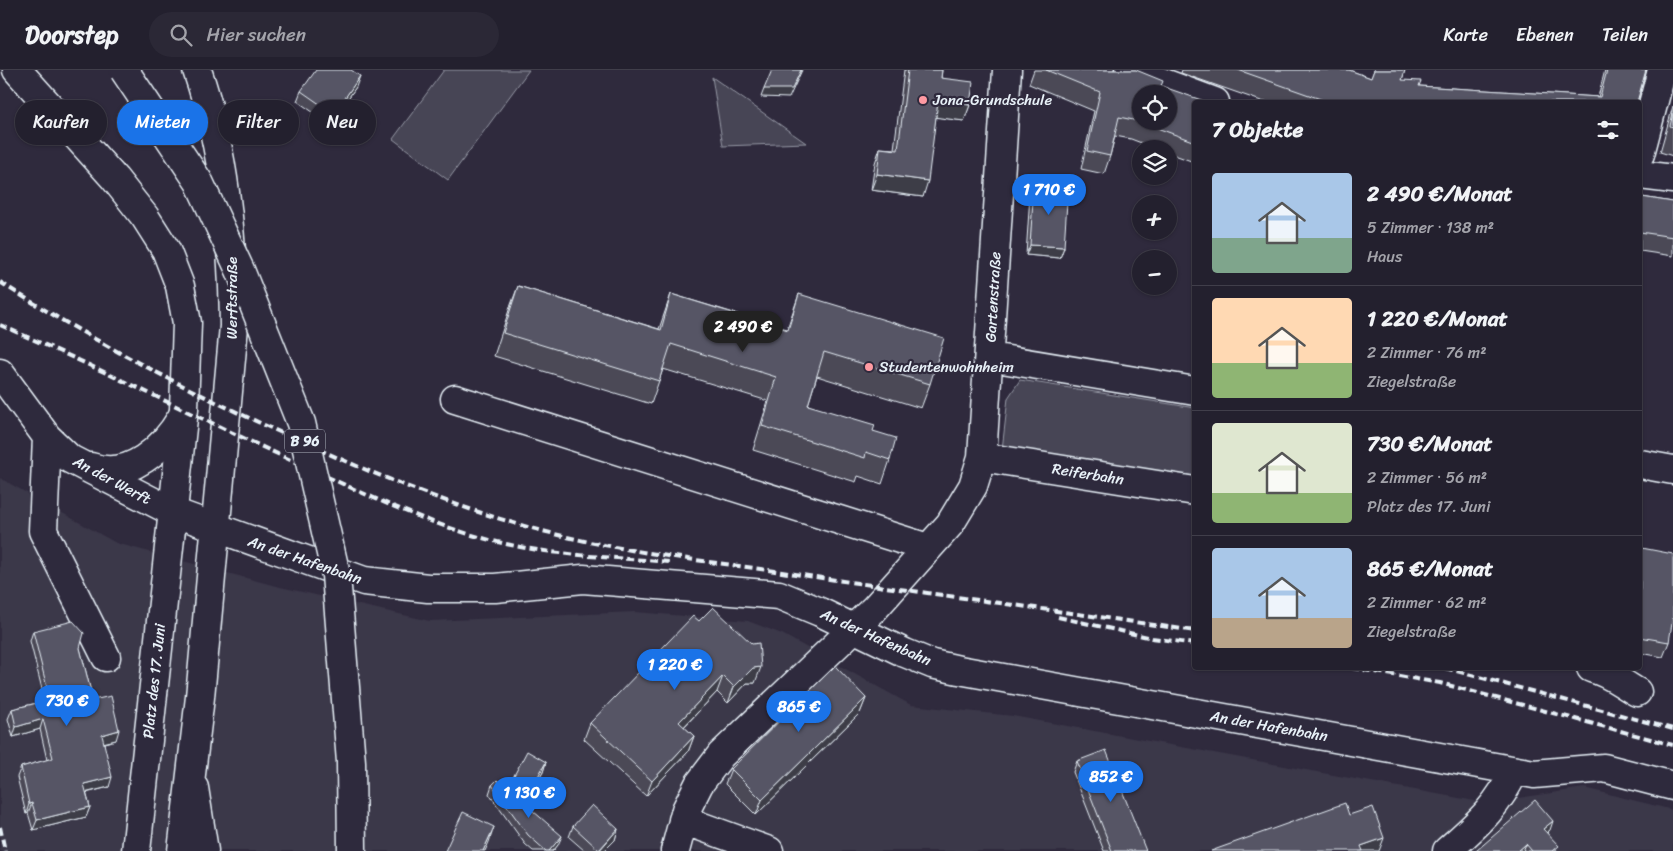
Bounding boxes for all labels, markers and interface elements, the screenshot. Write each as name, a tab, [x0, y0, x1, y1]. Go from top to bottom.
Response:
search box	[149, 12, 499, 57]
text: Doorstep	[25, 14, 119, 56]
text: Hier suchen	[207, 18, 306, 51]
text: Karte	[1444, 19, 1488, 51]
text: Ebenen	[1516, 19, 1574, 51]
text: Teilen	[1602, 19, 1648, 51]
icon: search	[167, 21, 195, 49]
map controls	[1132, 85, 1177, 295]
button: locate	[1132, 85, 1177, 130]
place label: Jona-Grundschule	[932, 87, 1052, 113]
marker: Jona-Grundschule	[917, 94, 929, 106]
chip: Kaufen	[15, 100, 107, 145]
chip: Mieten	[117, 100, 208, 145]
chip: Filter	[218, 100, 299, 145]
chip: Neu	[309, 100, 376, 145]
text: 7 Objekte	[1212, 111, 1303, 149]
icon: filters	[1594, 116, 1622, 144]
button: layers	[1132, 140, 1177, 185]
pin: 1 710 €	[1003, 174, 1095, 216]
text: 1 710 €	[1023, 175, 1075, 204]
text: 2 490 €/Monat	[1367, 175, 1513, 213]
icon: home	[1252, 193, 1312, 253]
button: +	[1132, 195, 1177, 240]
text: 5 Zimmer · 138 m²	[1367, 213, 1494, 242]
text: Haus	[1367, 242, 1402, 271]
button: −	[1132, 250, 1177, 295]
street label: Gartenstraße	[978, 251, 1008, 343]
street label: Werftstraße	[219, 257, 245, 339]
text: 1 220 €/Monat	[1367, 300, 1508, 338]
pin: 2 490 €	[697, 310, 789, 353]
text: 2 490 €	[714, 312, 772, 341]
icon: home	[1252, 318, 1312, 378]
text: 2 Zimmer · 76 m²	[1367, 338, 1486, 367]
place label: Studentenwohnheim	[879, 354, 1014, 380]
marker: Studentenwohnheim	[863, 361, 875, 373]
text: Ziegelstraße	[1367, 367, 1456, 396]
text: 730 €/Monat	[1367, 425, 1492, 463]
road number: B 96	[285, 430, 325, 452]
icon: home	[1252, 443, 1312, 503]
street label: An der Werft	[67, 448, 156, 512]
street label: Reiferbahn	[1050, 455, 1126, 493]
text: 2 Zimmer · 56 m²	[1367, 463, 1487, 492]
text: Platz des 17. Juni	[1367, 492, 1490, 521]
street label: An der Hafenbahn	[244, 528, 366, 592]
text: 865 €/Monat	[1367, 550, 1493, 588]
icon: home	[1252, 568, 1312, 628]
text: 2 Zimmer · 62 m²	[1367, 588, 1487, 617]
street label: An der Hafenbahn	[815, 600, 936, 673]
text: Ziegelstraße	[1367, 617, 1456, 646]
street label: Platz des 17. Juni	[135, 621, 173, 740]
pin: 1 220 €	[629, 648, 721, 691]
text: 1 220 €	[648, 650, 702, 679]
pin: 730 €	[32, 684, 102, 727]
text: 730 €	[46, 686, 88, 715]
pin: 865 €	[764, 690, 834, 733]
text: 865 €	[777, 692, 821, 721]
street label: An der Hafenbahn	[1207, 703, 1330, 749]
pin: 852 €	[1076, 760, 1146, 803]
text: 852 €	[1089, 762, 1133, 791]
pin: 1 130 €	[483, 776, 575, 819]
text: 1 130 €	[503, 778, 555, 807]

